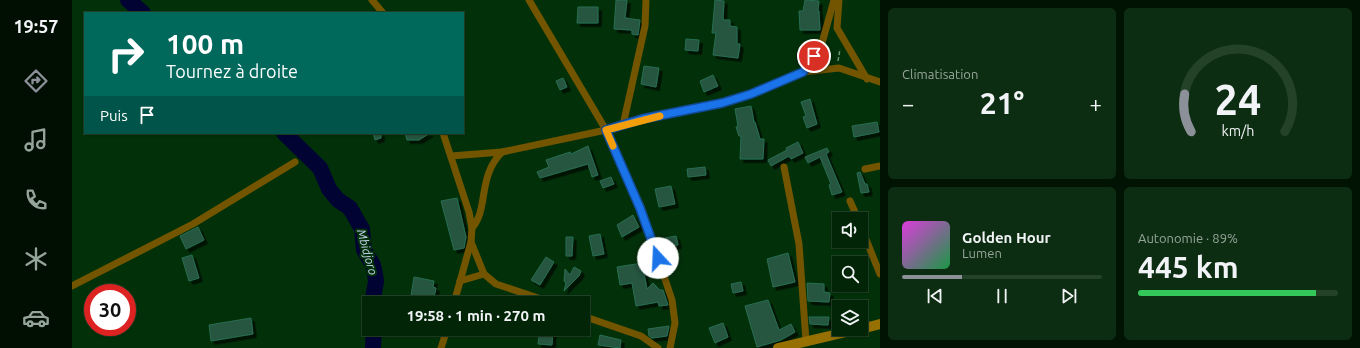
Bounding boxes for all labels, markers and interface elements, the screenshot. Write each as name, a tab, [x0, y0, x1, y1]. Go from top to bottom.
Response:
text: 19:57	[13, 16, 59, 36]
icon: right	[100, 28, 152, 80]
text: 100 m	[166, 28, 244, 59]
pin	[797, 39, 831, 73]
icon: arrive	[803, 45, 825, 67]
text: Tournez à droite	[166, 61, 298, 81]
icon: directions	[22, 67, 50, 95]
text: Climatisation	[902, 67, 978, 81]
text: 24	[1215, 75, 1261, 122]
text: 21°	[980, 86, 1024, 120]
text: −	[902, 91, 914, 116]
text: +	[1090, 91, 1102, 116]
icon: arrive	[136, 104, 158, 126]
text: Puis	[100, 107, 128, 124]
text: km/h	[1222, 122, 1254, 138]
icon: music	[22, 126, 50, 154]
icon: phone	[22, 186, 50, 214]
map controls	[832, 212, 868, 336]
button: sound	[832, 212, 868, 248]
water label: Mbidjoro	[355, 227, 380, 277]
text: Golden Hour	[962, 229, 1051, 246]
text: Autonomie · 89%	[1138, 231, 1238, 245]
position arrow	[637, 237, 679, 279]
icon: climate	[22, 245, 50, 273]
text: Lumen	[962, 246, 1002, 260]
text: 445 km	[1138, 250, 1239, 284]
button: search	[832, 256, 868, 292]
speed limit sign: 30	[84, 284, 136, 336]
icon: previous	[924, 285, 946, 307]
icon: pause	[991, 285, 1013, 307]
icon: next	[1058, 285, 1080, 307]
button: layers	[832, 300, 868, 336]
icon: car	[22, 304, 50, 332]
text: 19:58 · 1 min · 270 m	[407, 307, 545, 324]

